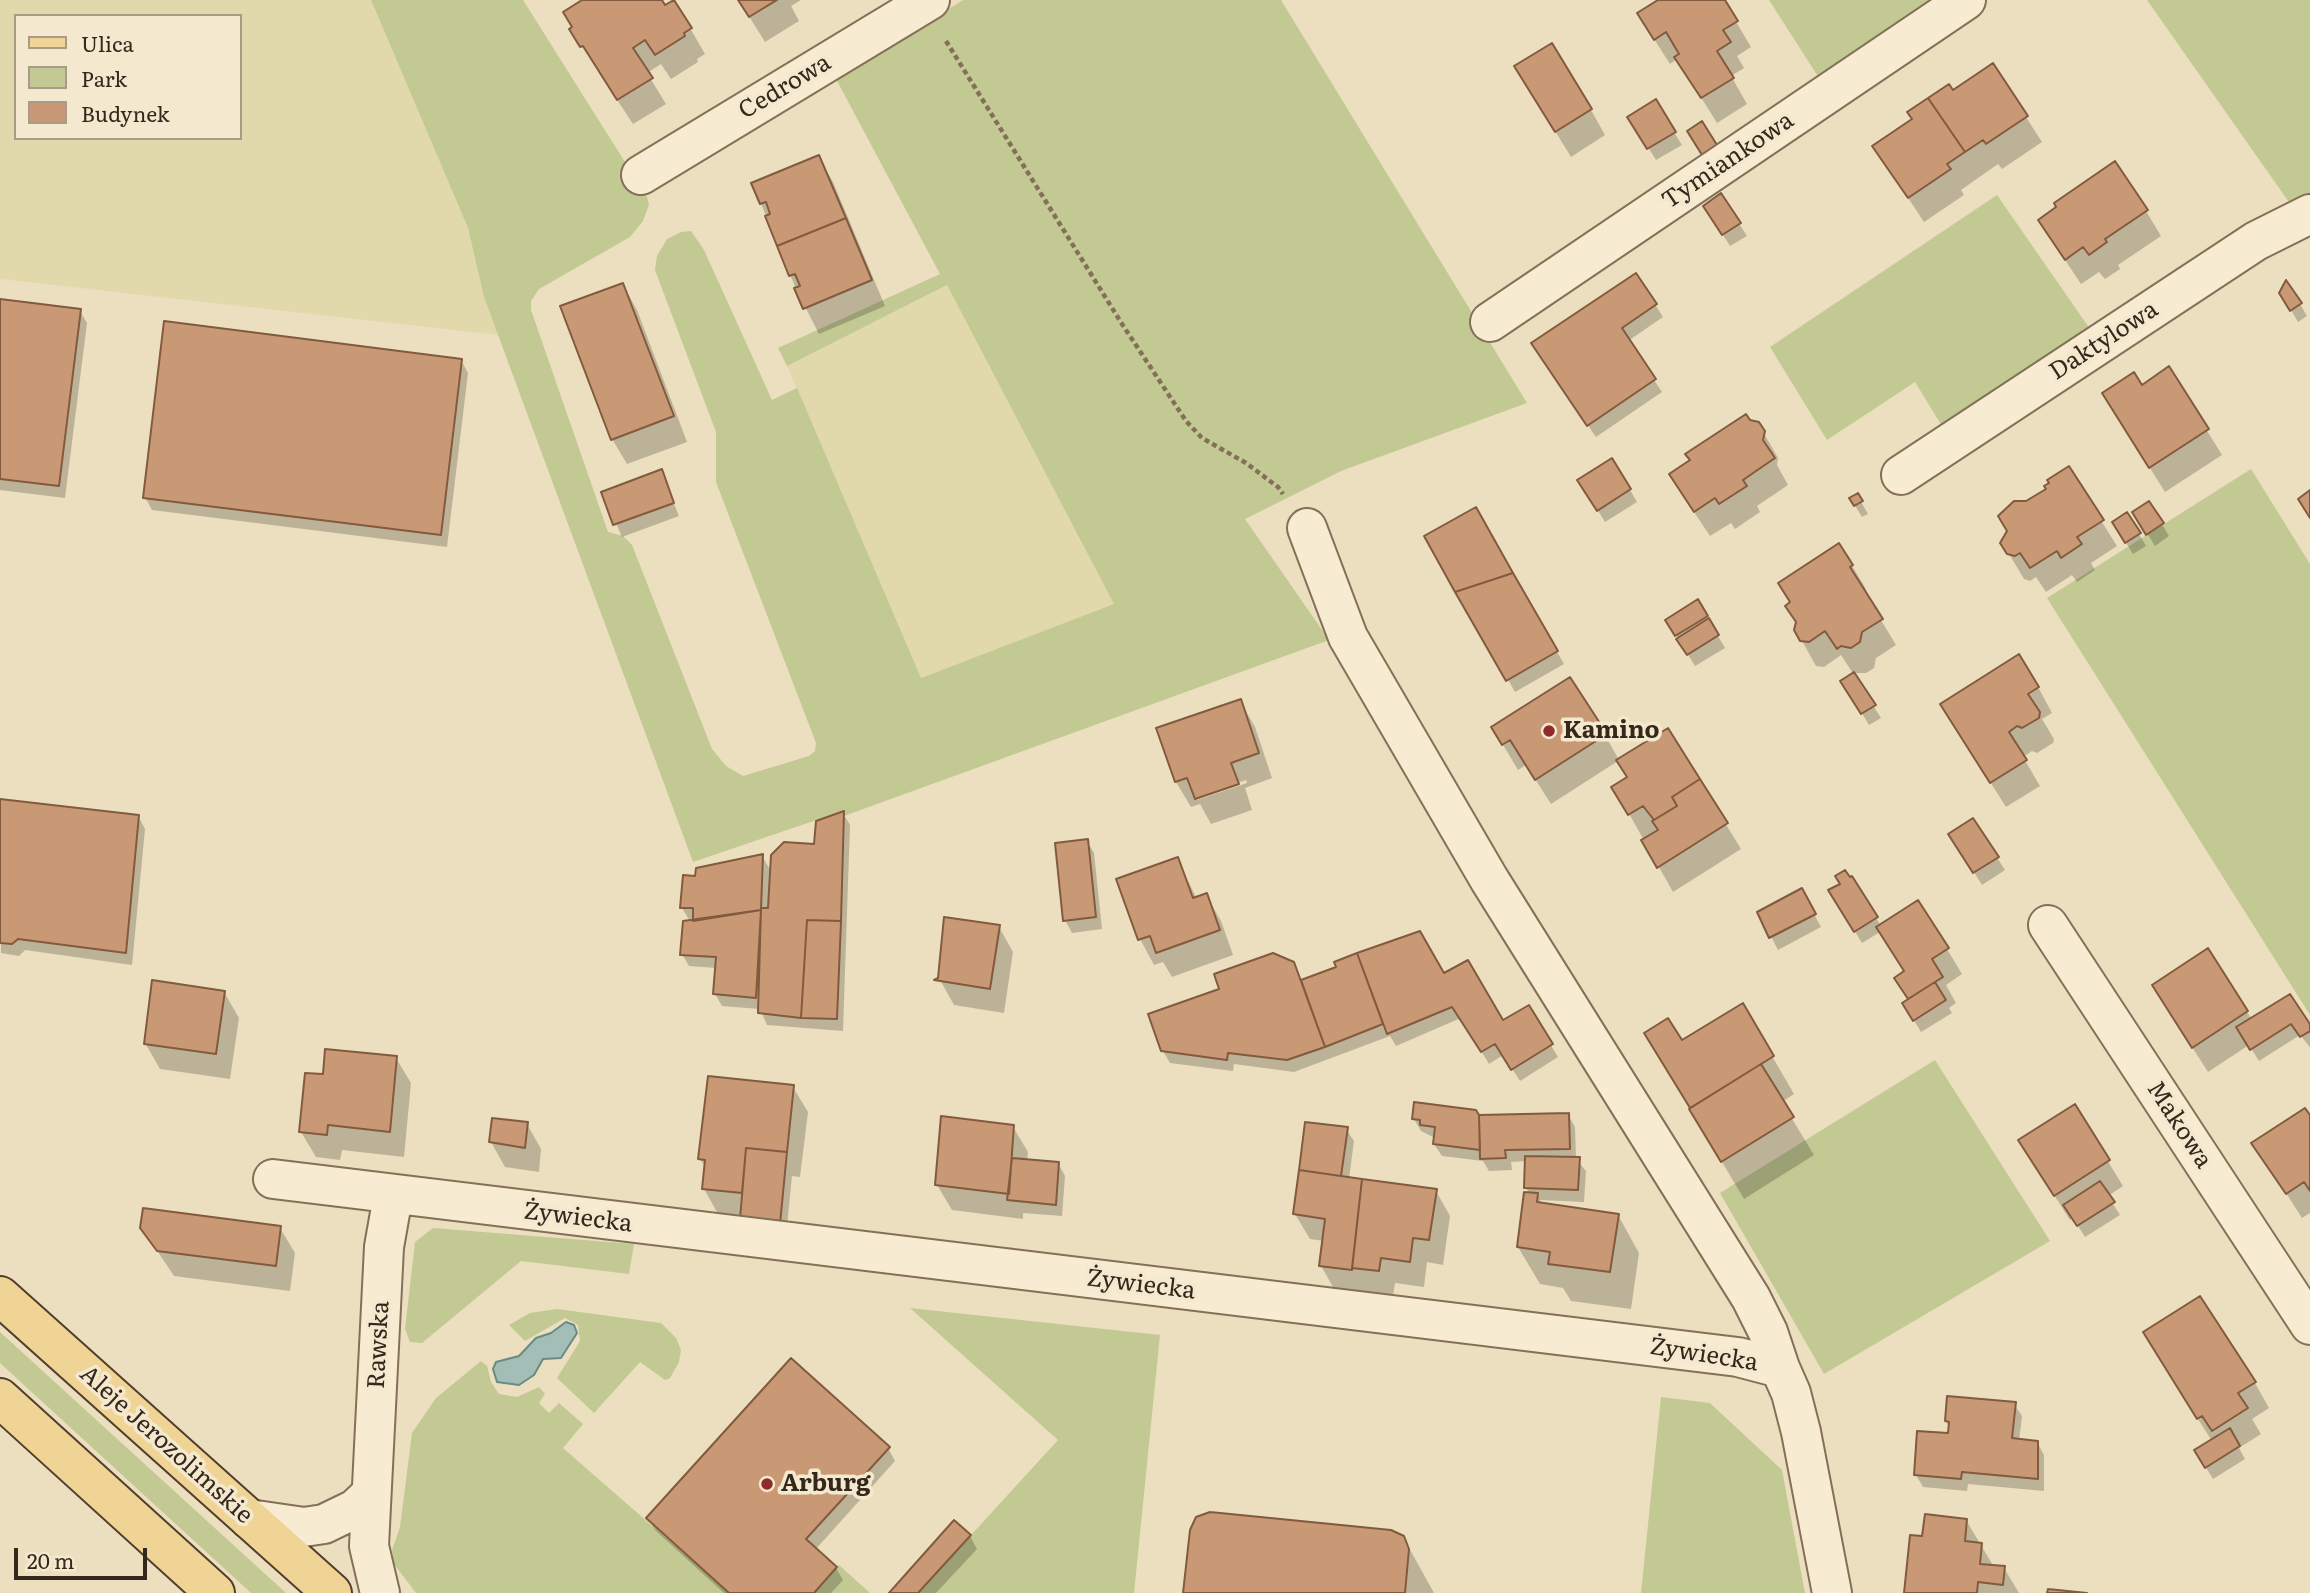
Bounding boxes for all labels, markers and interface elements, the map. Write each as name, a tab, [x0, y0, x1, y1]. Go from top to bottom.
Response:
legend	[14, 14, 242, 140]
text: Ulica	[81, 27, 134, 58]
street label: Cedrowa	[734, 48, 836, 126]
text: Park	[81, 62, 127, 93]
text: Budynek	[81, 97, 170, 128]
street label: Tymiankowa	[1657, 106, 1799, 216]
street label: Daktylowa	[2044, 295, 2164, 387]
place label: Kamino	[1563, 717, 1659, 745]
marker: Kamino	[1541, 723, 1557, 739]
street label: Makowa	[2140, 1076, 2218, 1174]
street label: Żywiecka	[522, 1197, 634, 1239]
street label: Żywiecka	[1085, 1264, 1197, 1306]
street label: Rawska	[362, 1300, 396, 1390]
street label: Żywiecka	[1648, 1332, 1760, 1378]
street label: Aleje Jerozolimskie	[74, 1360, 258, 1530]
place label: Arburg	[781, 1470, 871, 1498]
marker: Arburg	[759, 1476, 775, 1492]
scale bar	[18, 1534, 150, 1578]
text: 20 m	[27, 1544, 74, 1575]

